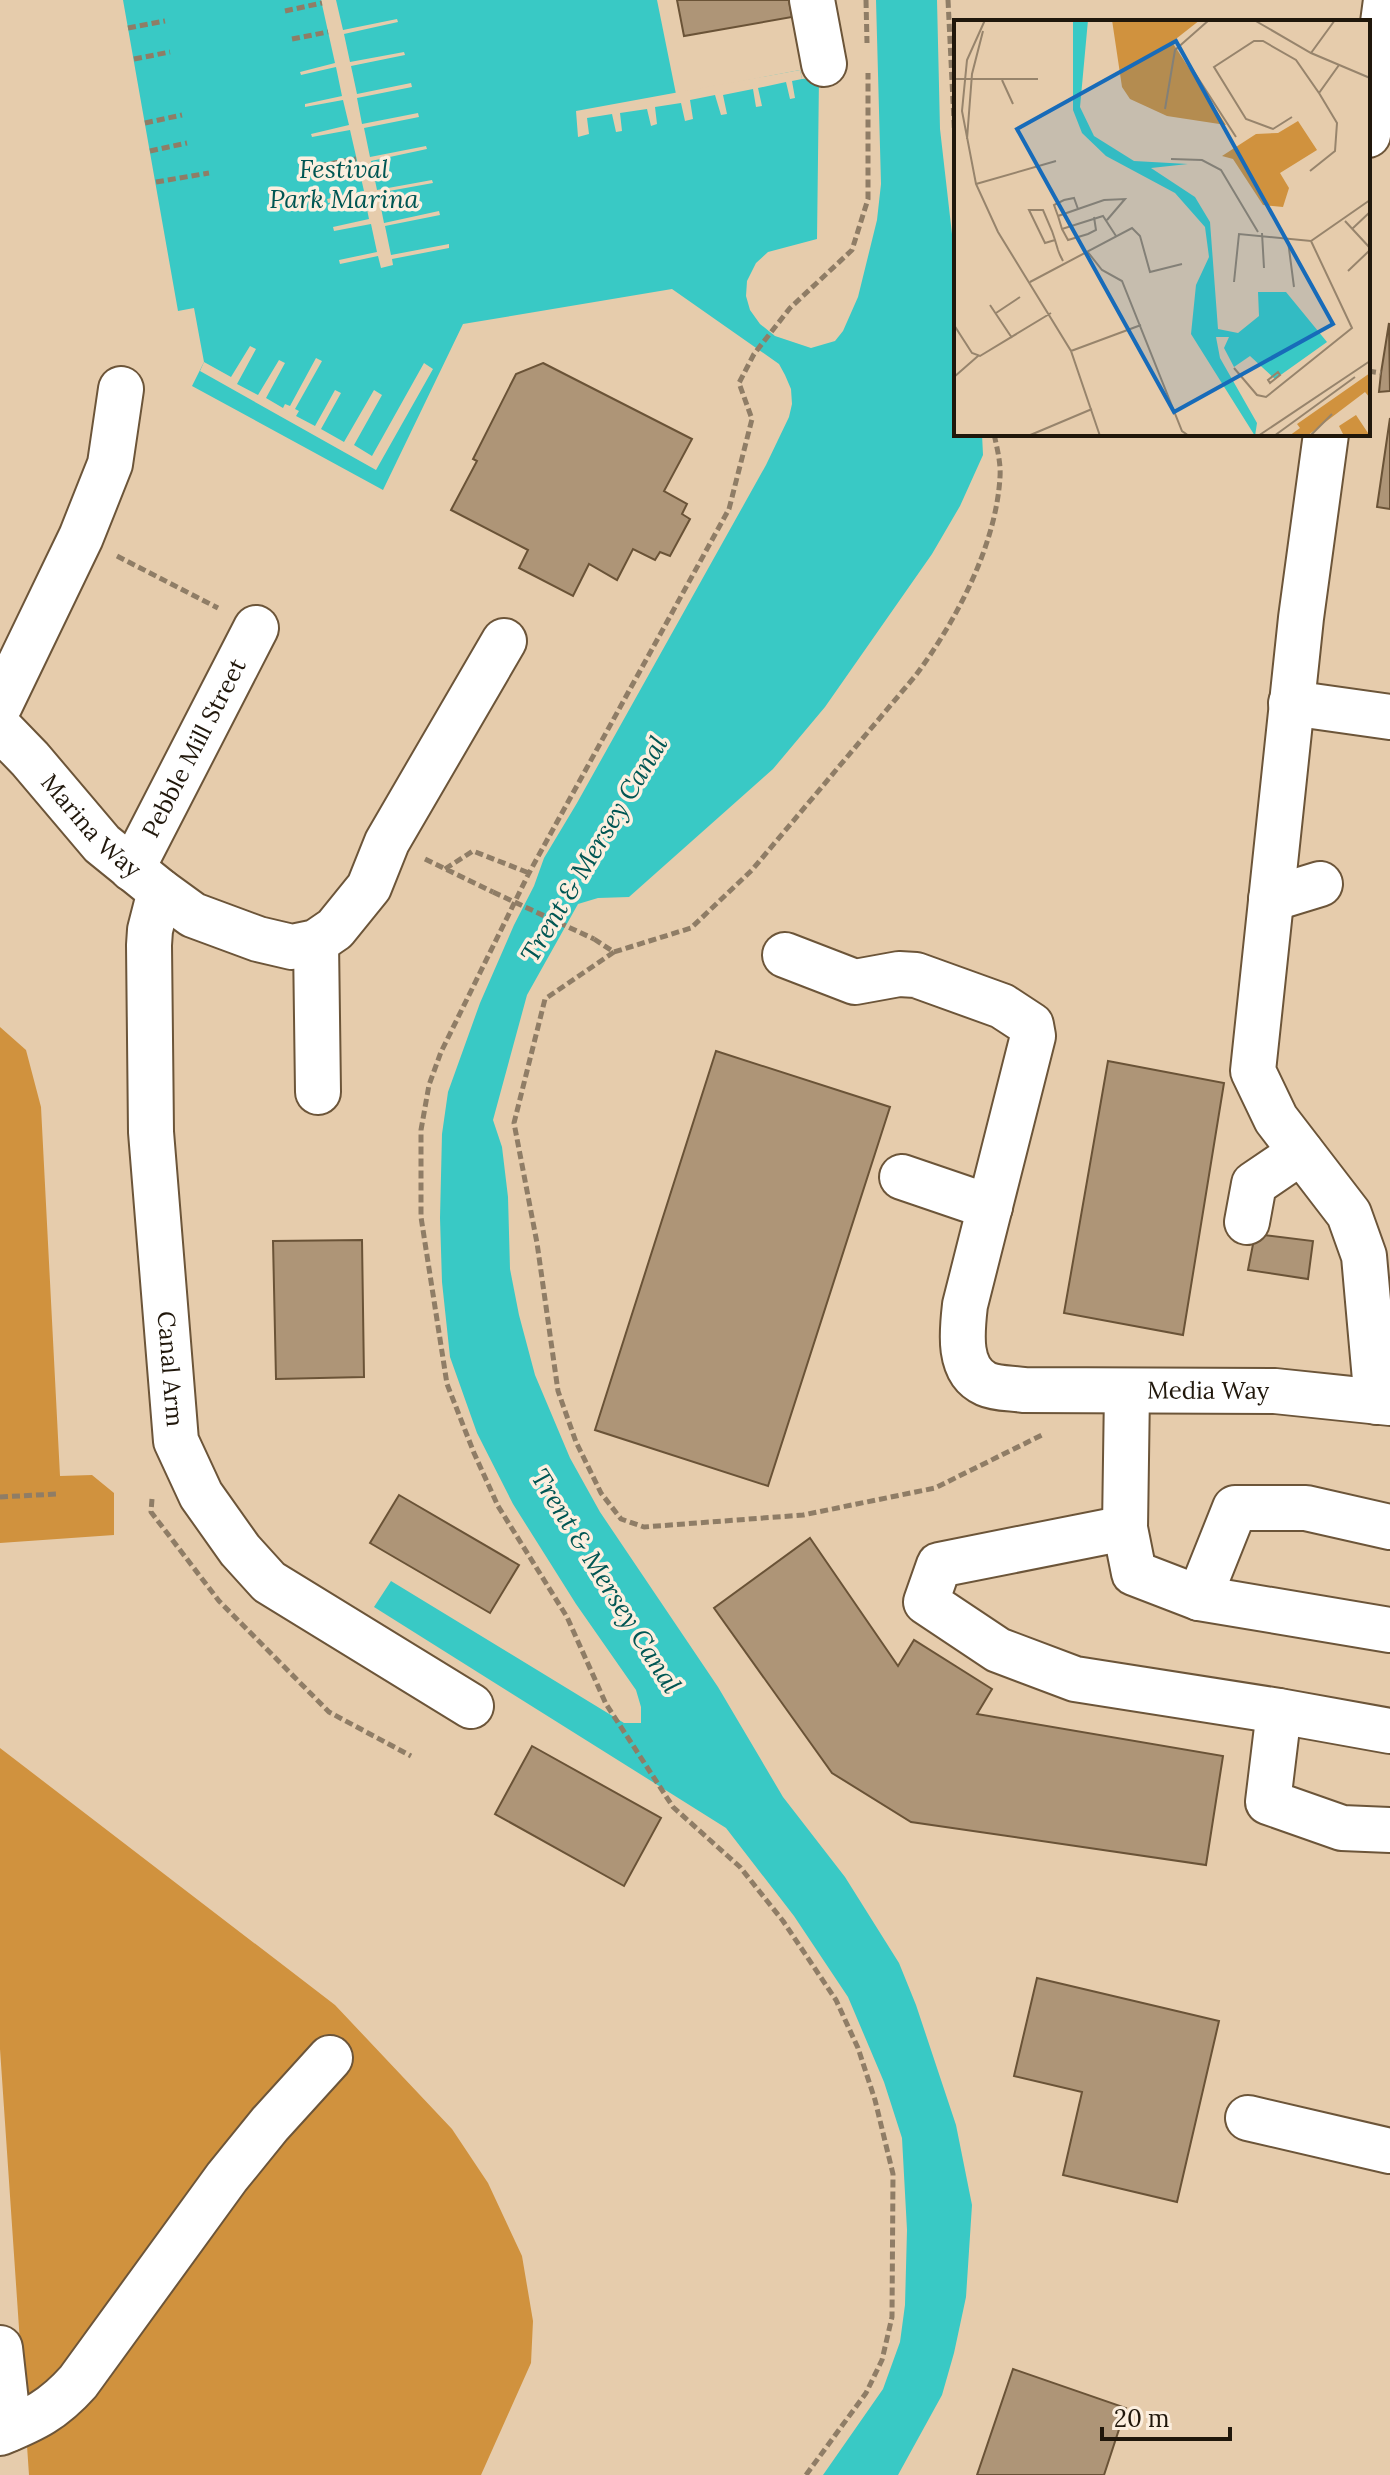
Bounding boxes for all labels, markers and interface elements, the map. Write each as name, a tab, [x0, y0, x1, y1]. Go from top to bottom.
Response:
inset map	[954, 20, 1370, 436]
water label: Festival Park Marina	[269, 152, 420, 215]
street label: Pebble Mill Street	[135, 652, 253, 843]
water label: Trent & Mersey Canal	[513, 729, 675, 968]
street label: Marina Way	[34, 767, 148, 885]
street label: Canal Arm	[151, 1310, 191, 1428]
street label: Media Way	[1147, 1374, 1270, 1406]
water label: Trent & Mersey Canal	[524, 1462, 689, 1700]
scale bar	[1102, 2391, 1230, 2441]
text: 20 m	[1114, 2403, 1170, 2434]

